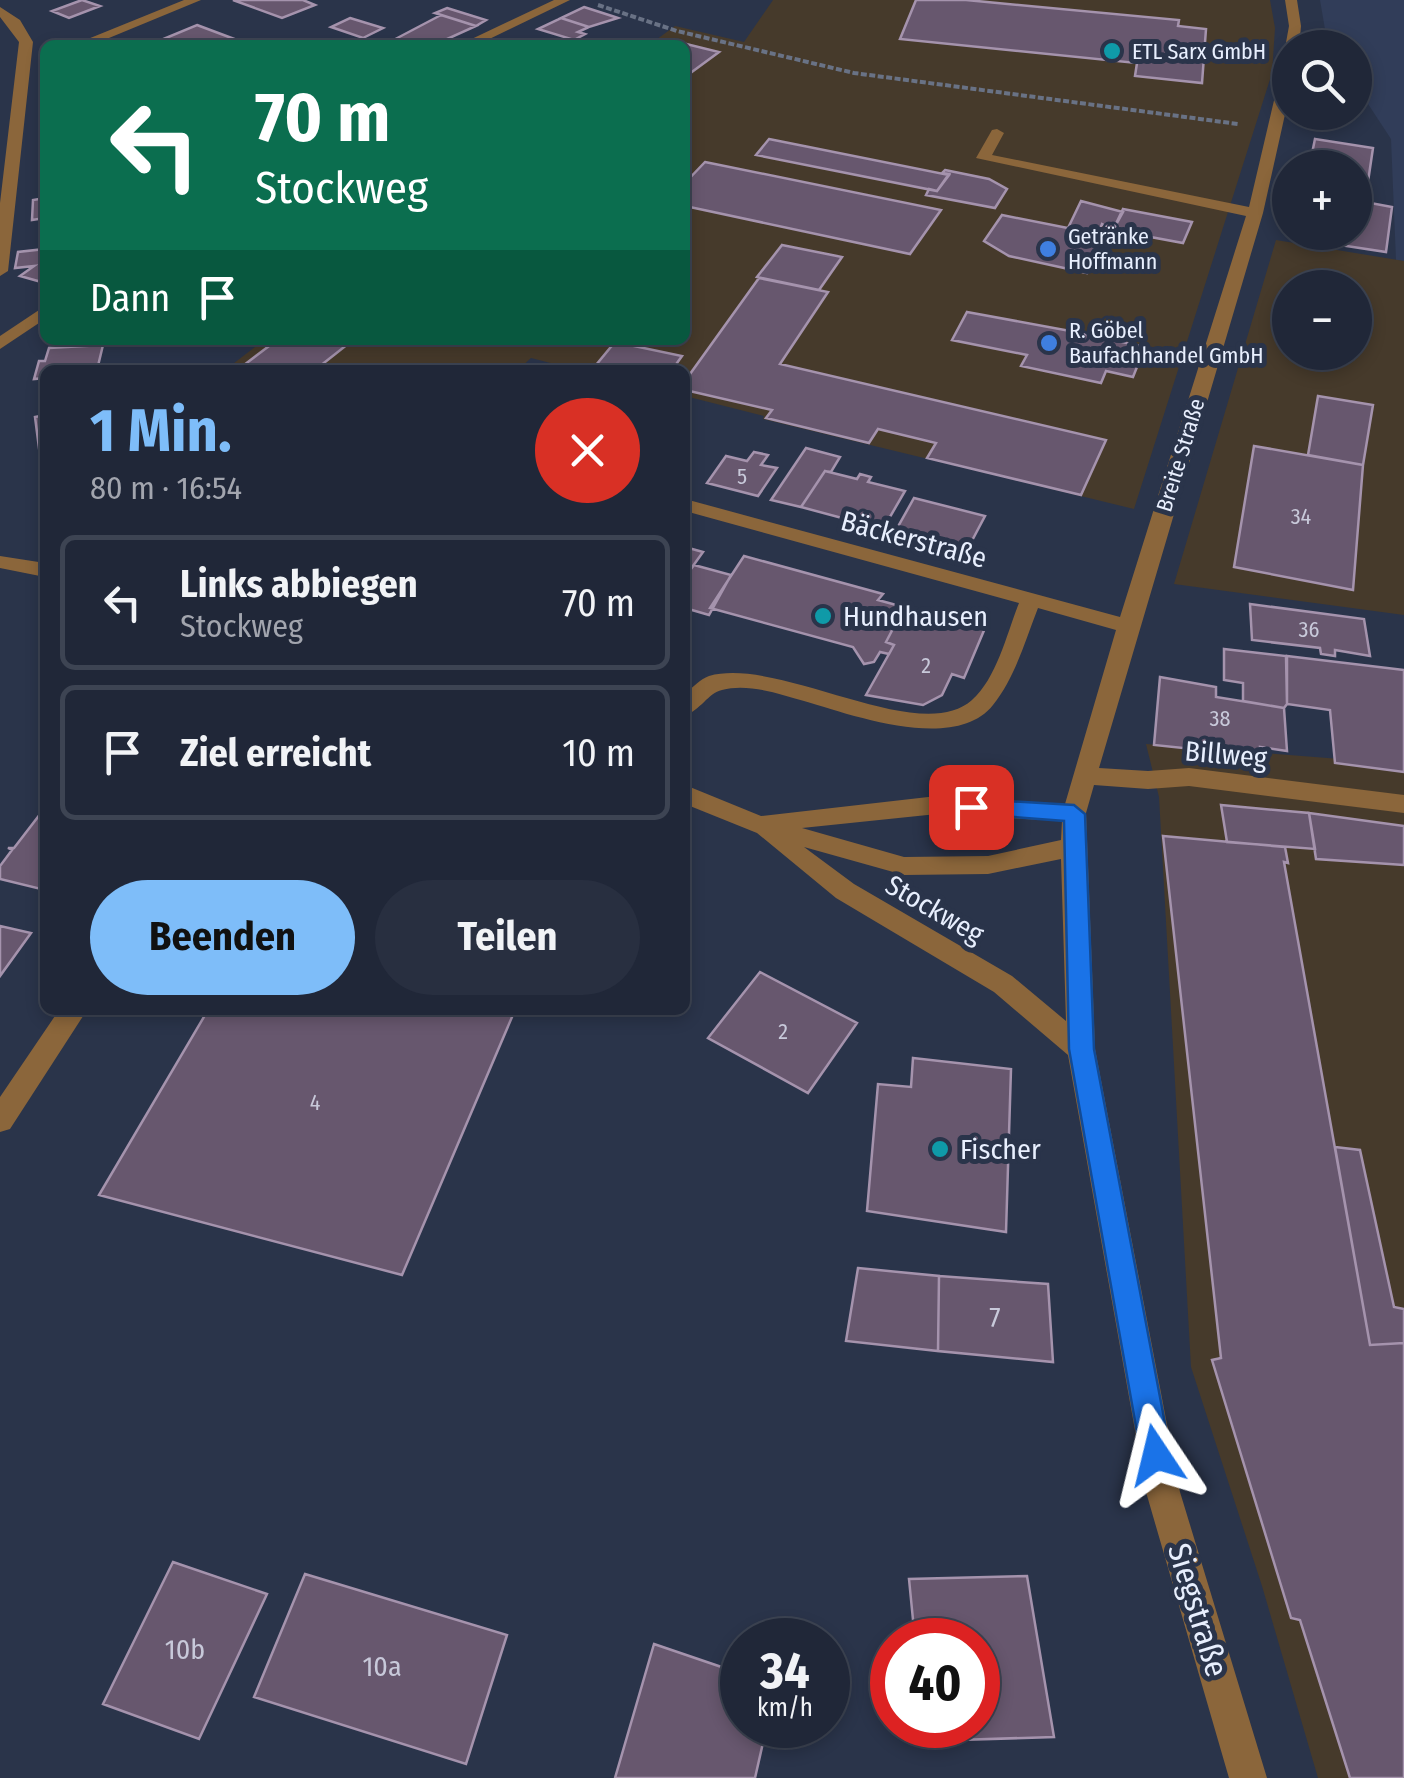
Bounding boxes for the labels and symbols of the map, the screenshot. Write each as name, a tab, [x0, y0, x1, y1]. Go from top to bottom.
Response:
place label: ETL Sarx GmbH	[1132, 38, 1266, 65]
marker: ETL Sarx GmbH	[1101, 40, 1123, 62]
place label: Getränke Hoffmann	[1068, 223, 1157, 275]
marker: Getränke Hoffmann	[1037, 238, 1059, 260]
place label: R. Göbel Baufachhandel GmbH	[1069, 317, 1264, 369]
marker: R. Göbel Baufachhandel GmbH	[1038, 332, 1060, 354]
street label: Breite Straße	[1150, 395, 1210, 515]
house number: 5	[737, 463, 747, 490]
house number: 34	[1291, 503, 1312, 530]
street label: Bäckerstraße	[837, 504, 990, 575]
place label: Hundhausen	[843, 600, 988, 633]
marker: Hundhausen	[812, 605, 834, 627]
house number: 36	[1299, 616, 1320, 643]
house number: 2	[921, 652, 931, 679]
house number: 38	[1210, 705, 1230, 732]
street label: Billweg	[1183, 734, 1269, 775]
pin	[929, 765, 1014, 850]
street label: Stockweg	[880, 868, 990, 951]
house number: 2	[778, 1018, 788, 1045]
house number: 4	[310, 1089, 321, 1116]
place label: Fischer	[960, 1133, 1041, 1166]
marker: Fischer	[929, 1138, 951, 1160]
house number: 7	[989, 1301, 1001, 1334]
position arrow	[1104, 1403, 1208, 1507]
street label: Siegstraße	[1160, 1539, 1236, 1681]
speed limit sign: 40	[870, 1618, 1000, 1748]
house number: 10b	[165, 1633, 205, 1666]
house number: 10a	[362, 1650, 402, 1683]

